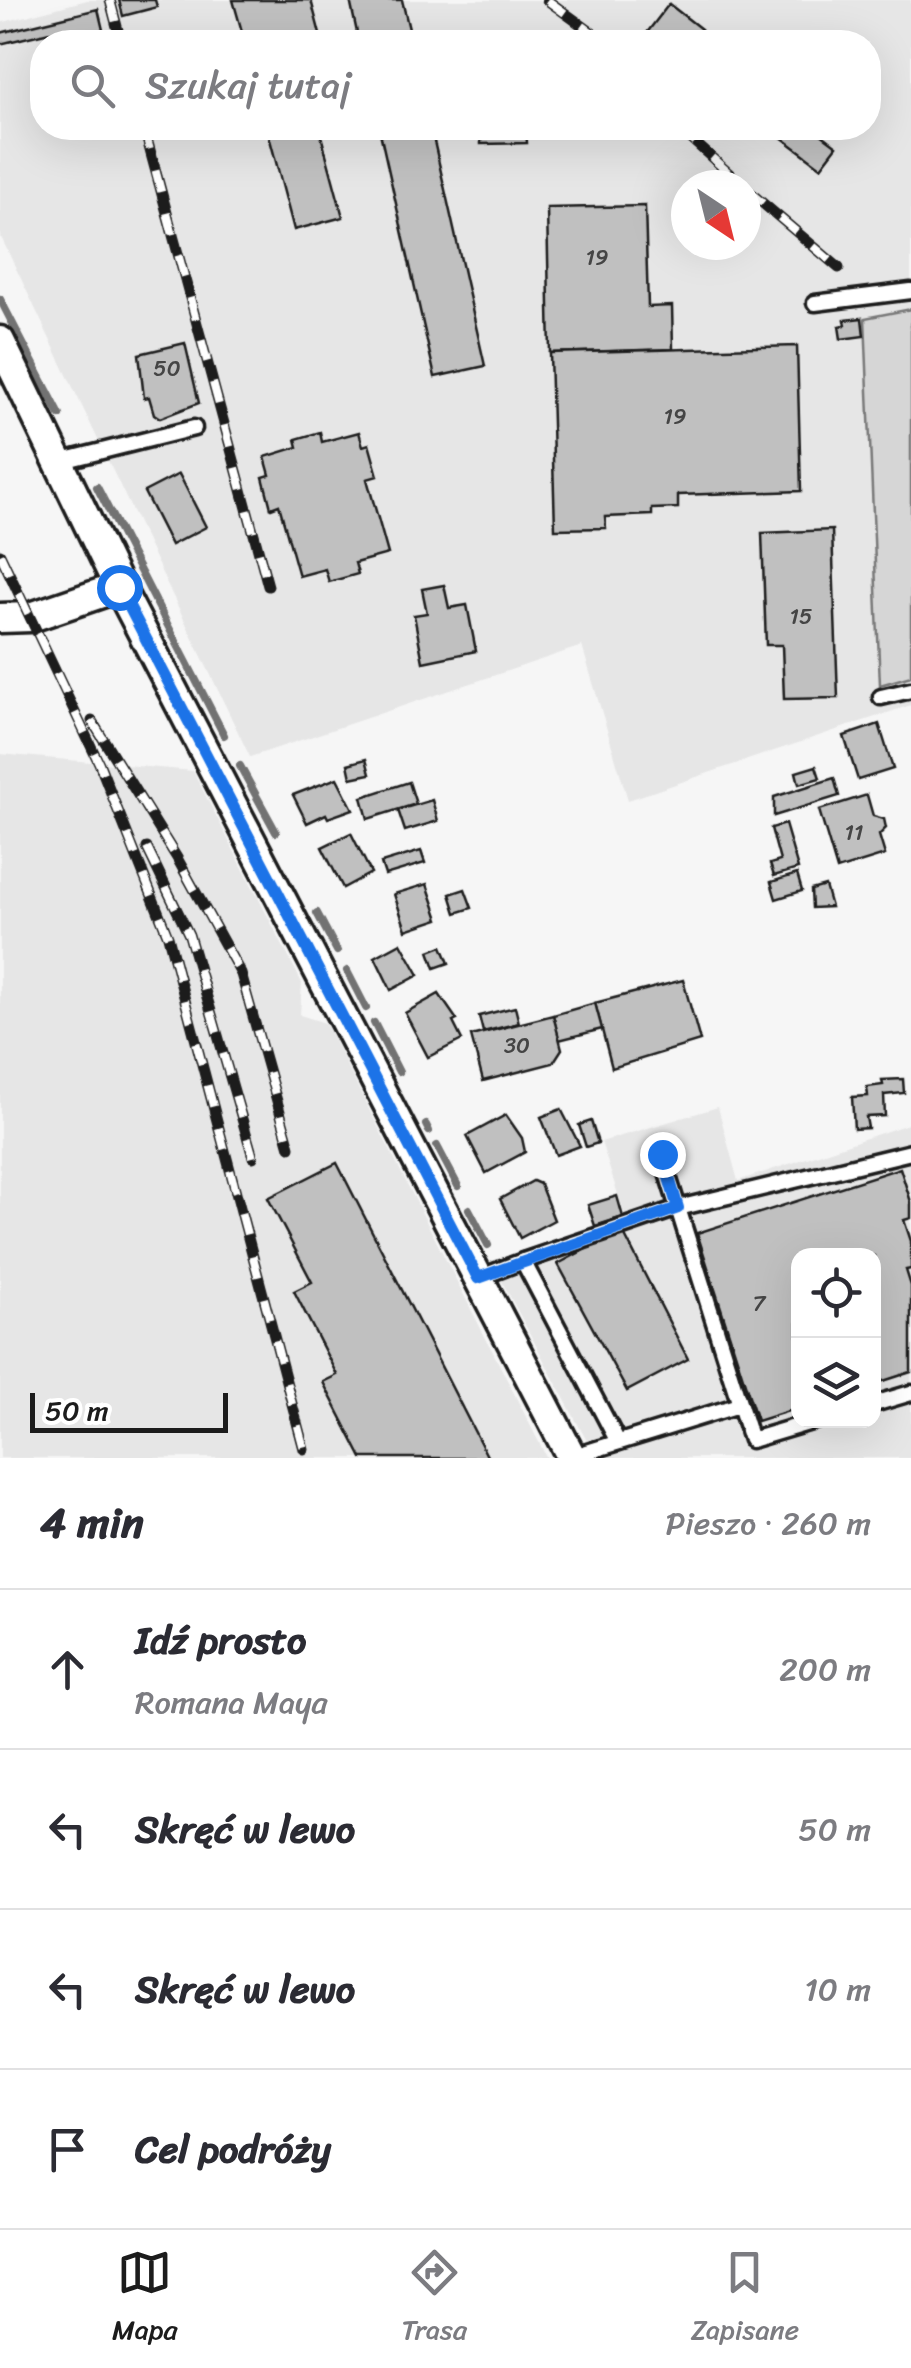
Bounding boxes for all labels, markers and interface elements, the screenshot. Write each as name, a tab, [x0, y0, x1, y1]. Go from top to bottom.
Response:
search box	[30, 30, 881, 140]
text: Szukaj tutaj	[145, 52, 351, 119]
icon: search	[65, 58, 120, 113]
north arrow	[671, 170, 761, 260]
house number: 19	[586, 238, 608, 277]
house number: 50	[153, 349, 181, 388]
house number: 19	[664, 397, 686, 436]
route start	[97, 565, 143, 611]
house number: 15	[790, 597, 812, 636]
house number: 11	[845, 813, 863, 852]
house number: 30	[504, 1026, 530, 1065]
route end	[640, 1132, 686, 1178]
map controls	[791, 1248, 881, 1428]
button: locate	[791, 1248, 881, 1338]
house number: 7	[753, 1284, 767, 1323]
button: layers	[791, 1338, 881, 1428]
text: 50 m	[45, 1386, 109, 1435]
scale bar	[30, 1388, 228, 1432]
text: 4 min	[40, 1486, 144, 1560]
text: Pieszo · 260 m	[666, 1495, 871, 1552]
text: Idź prosto	[135, 1607, 306, 1674]
text: 200 m	[779, 1641, 871, 1698]
icon: ahead	[40, 1642, 95, 1697]
text: Romana Maya	[135, 1674, 328, 1731]
text: Skręć w lewo	[135, 1796, 355, 1863]
text: 50 m	[798, 1801, 871, 1858]
icon: left	[40, 1802, 95, 1857]
text: Skręć w lewo	[135, 1956, 355, 2023]
text: 10 m	[804, 1961, 871, 2018]
icon: left	[40, 1962, 95, 2017]
text: Cel podróży	[135, 2116, 331, 2183]
icon: arrive	[40, 2122, 95, 2177]
tab: Mapa	[112, 2245, 178, 2354]
tab: Trasa	[401, 2245, 467, 2354]
tab: Zapisane	[691, 2245, 799, 2354]

